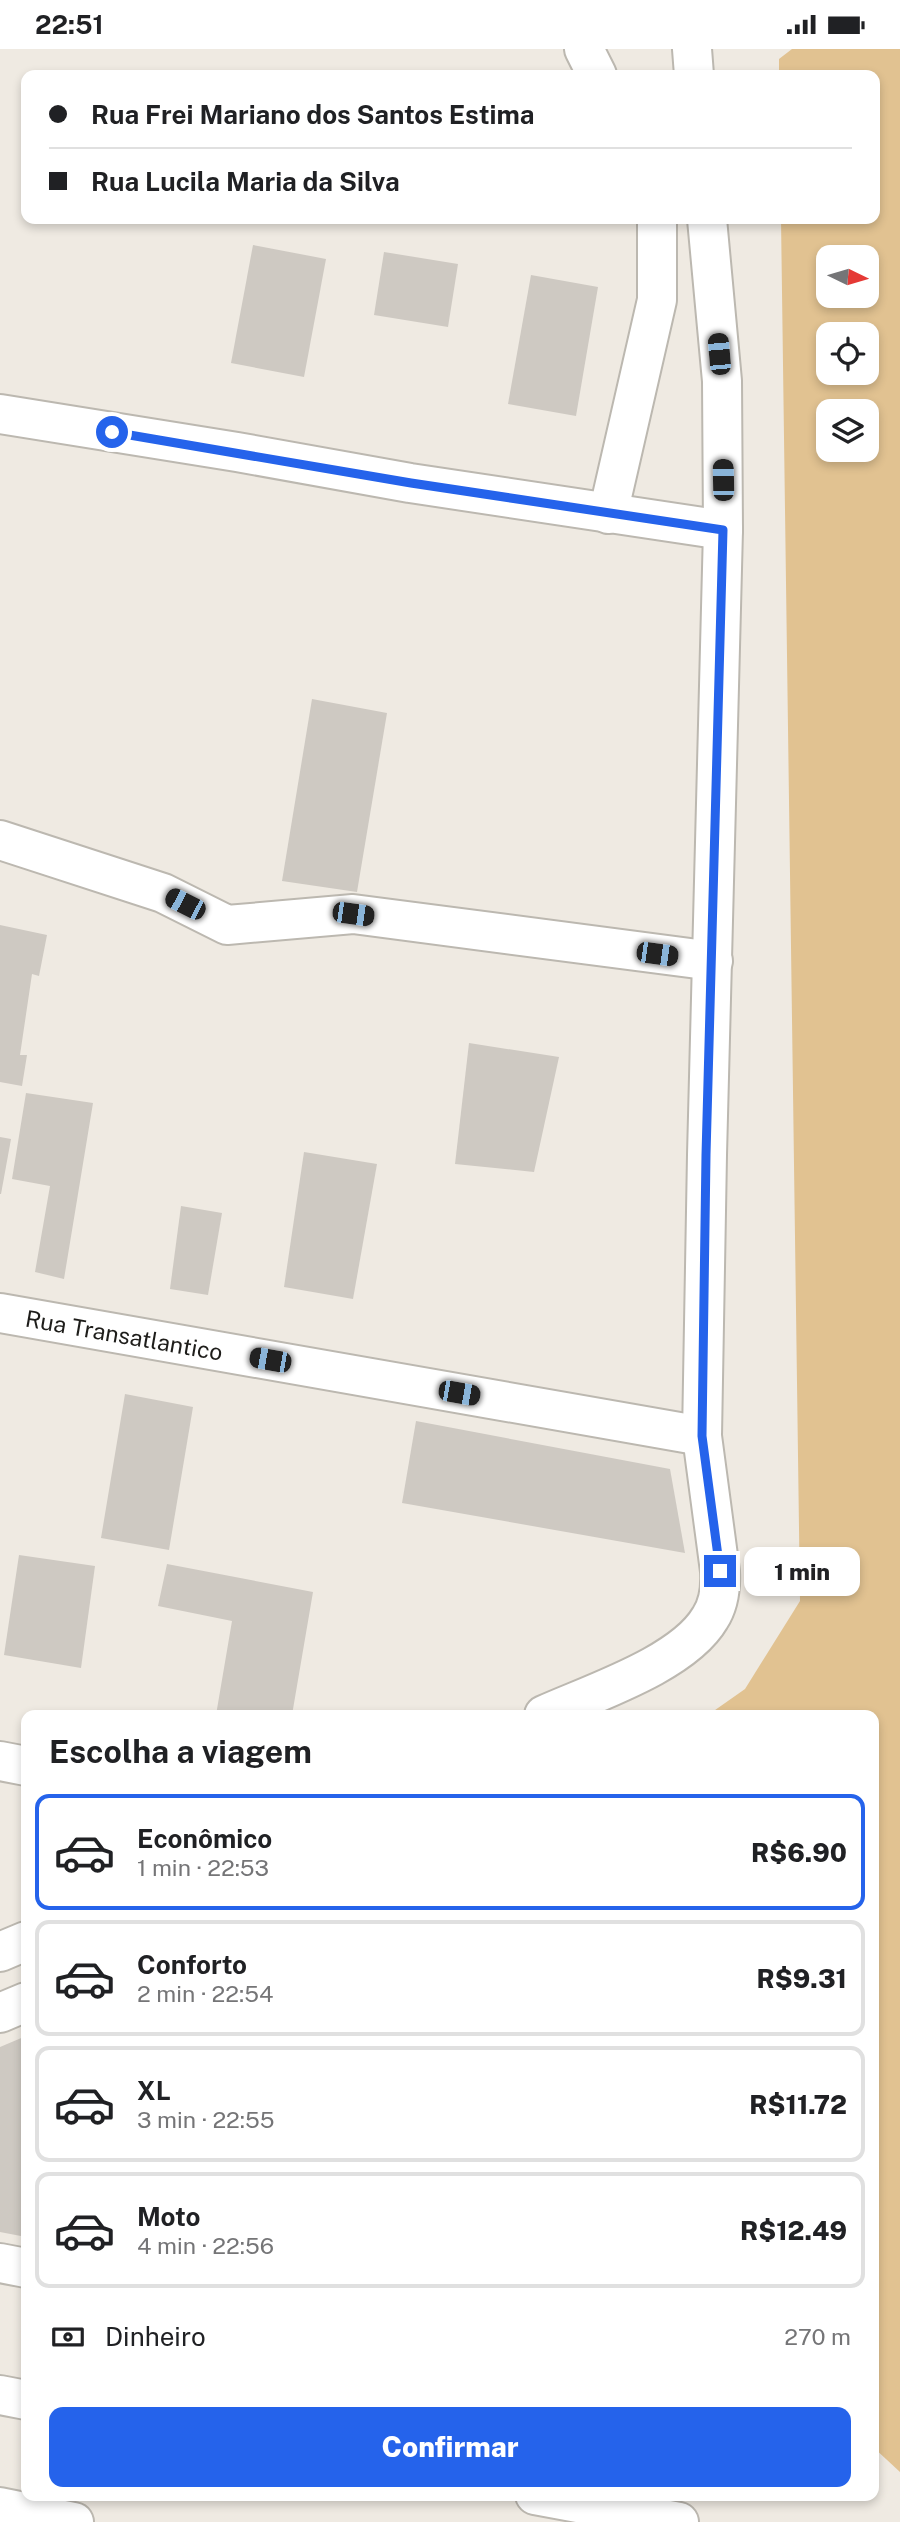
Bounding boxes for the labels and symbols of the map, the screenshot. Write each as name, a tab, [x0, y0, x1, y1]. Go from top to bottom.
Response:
north arrow	[816, 245, 878, 308]
car	[707, 332, 732, 376]
route start	[96, 416, 128, 448]
car	[713, 459, 734, 501]
car	[162, 885, 209, 923]
car	[331, 901, 376, 927]
car	[635, 941, 680, 967]
street label: Rua Transatlantico	[23, 1304, 225, 1365]
car	[248, 1346, 293, 1374]
car	[437, 1379, 482, 1407]
callout: 1 min	[744, 1547, 860, 1595]
route end	[704, 1555, 736, 1587]

